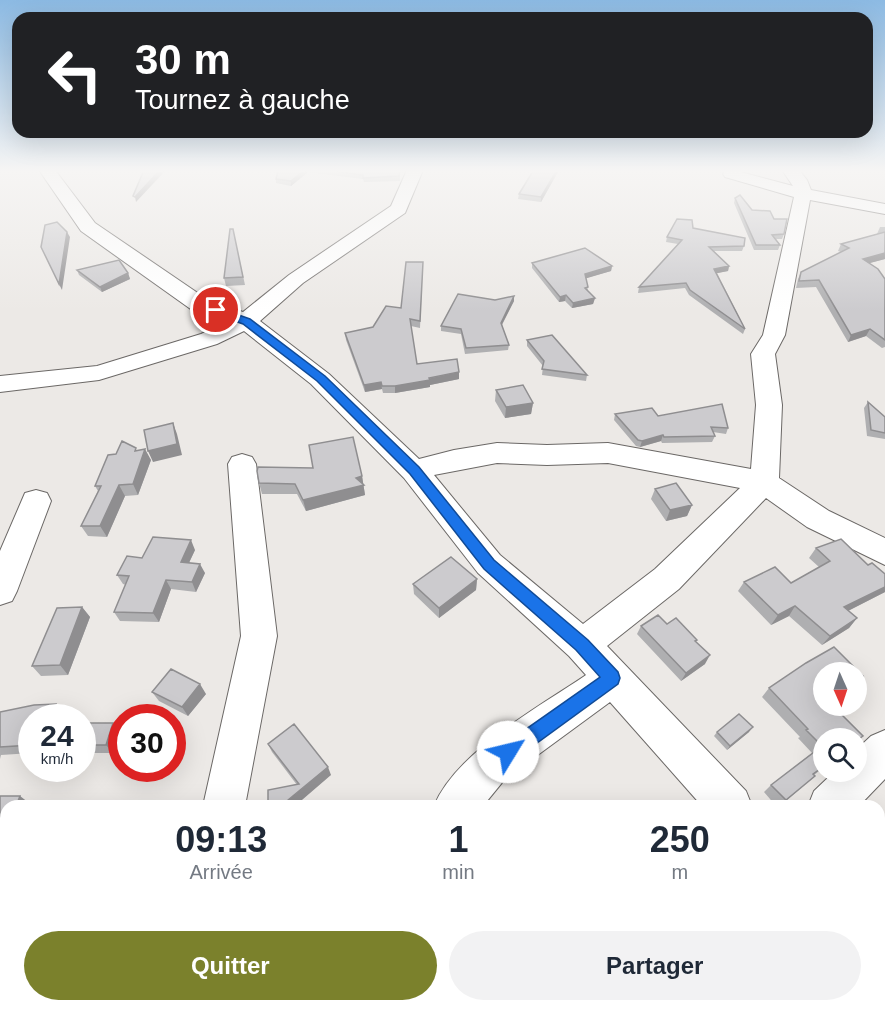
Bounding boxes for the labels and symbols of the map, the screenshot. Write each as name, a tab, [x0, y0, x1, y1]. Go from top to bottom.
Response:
pin	[190, 284, 241, 335]
north arrow	[813, 662, 867, 716]
speed limit sign: 30	[108, 704, 186, 782]
position arrow	[476, 720, 540, 784]

